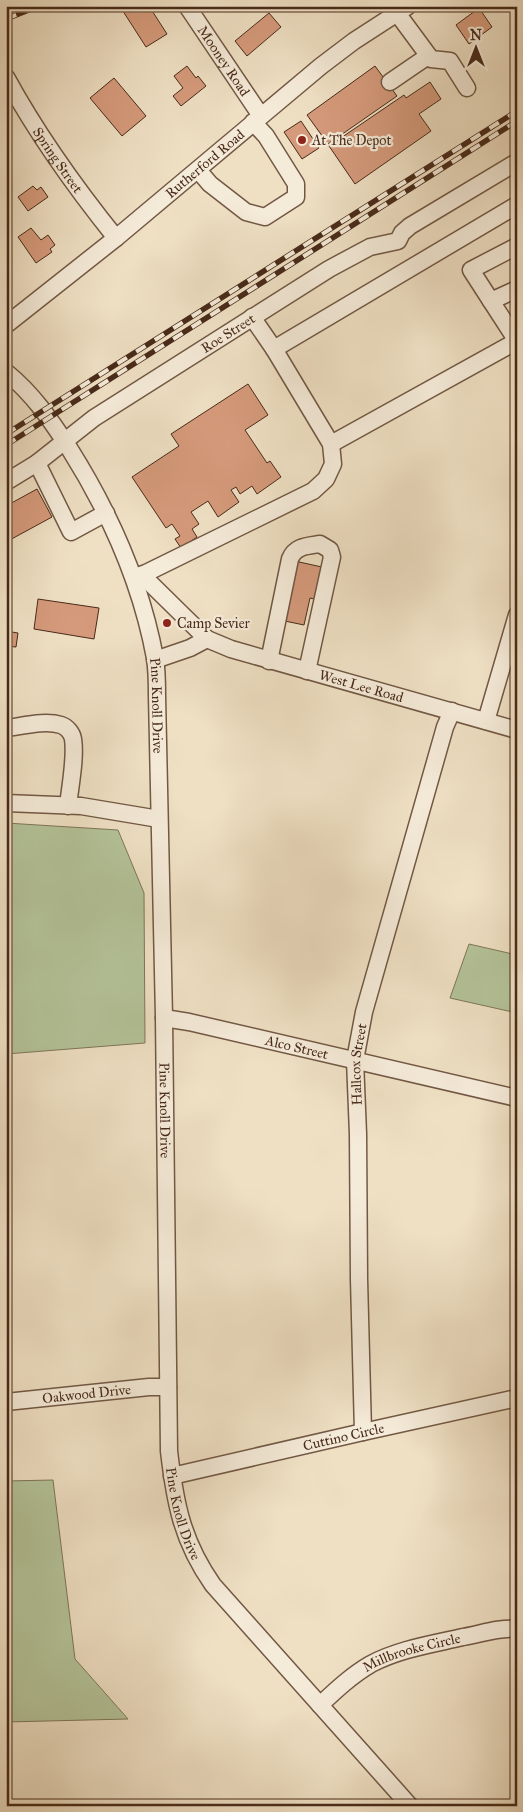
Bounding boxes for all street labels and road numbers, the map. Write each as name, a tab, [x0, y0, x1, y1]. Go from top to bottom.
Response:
street label: Mooney Road	[194, 22, 254, 99]
street label: Spring Street	[29, 124, 87, 196]
street label: Rutherford Road	[162, 126, 248, 202]
street label: Roe Street	[198, 310, 258, 356]
street label: Pine Knoll Drive	[147, 657, 167, 754]
street label: West Lee Road	[317, 666, 405, 706]
street label: Hallcox Street	[347, 1022, 370, 1106]
street label: Alco Street	[263, 1031, 330, 1063]
street label: Pine Knoll Drive	[156, 1062, 174, 1159]
street label: Oakwood Drive	[41, 1380, 132, 1407]
street label: Cuttino Circle	[301, 1419, 386, 1454]
street label: Pine Knoll Drive	[163, 1466, 205, 1563]
street label: Millbrooke Circle	[360, 1629, 462, 1676]

